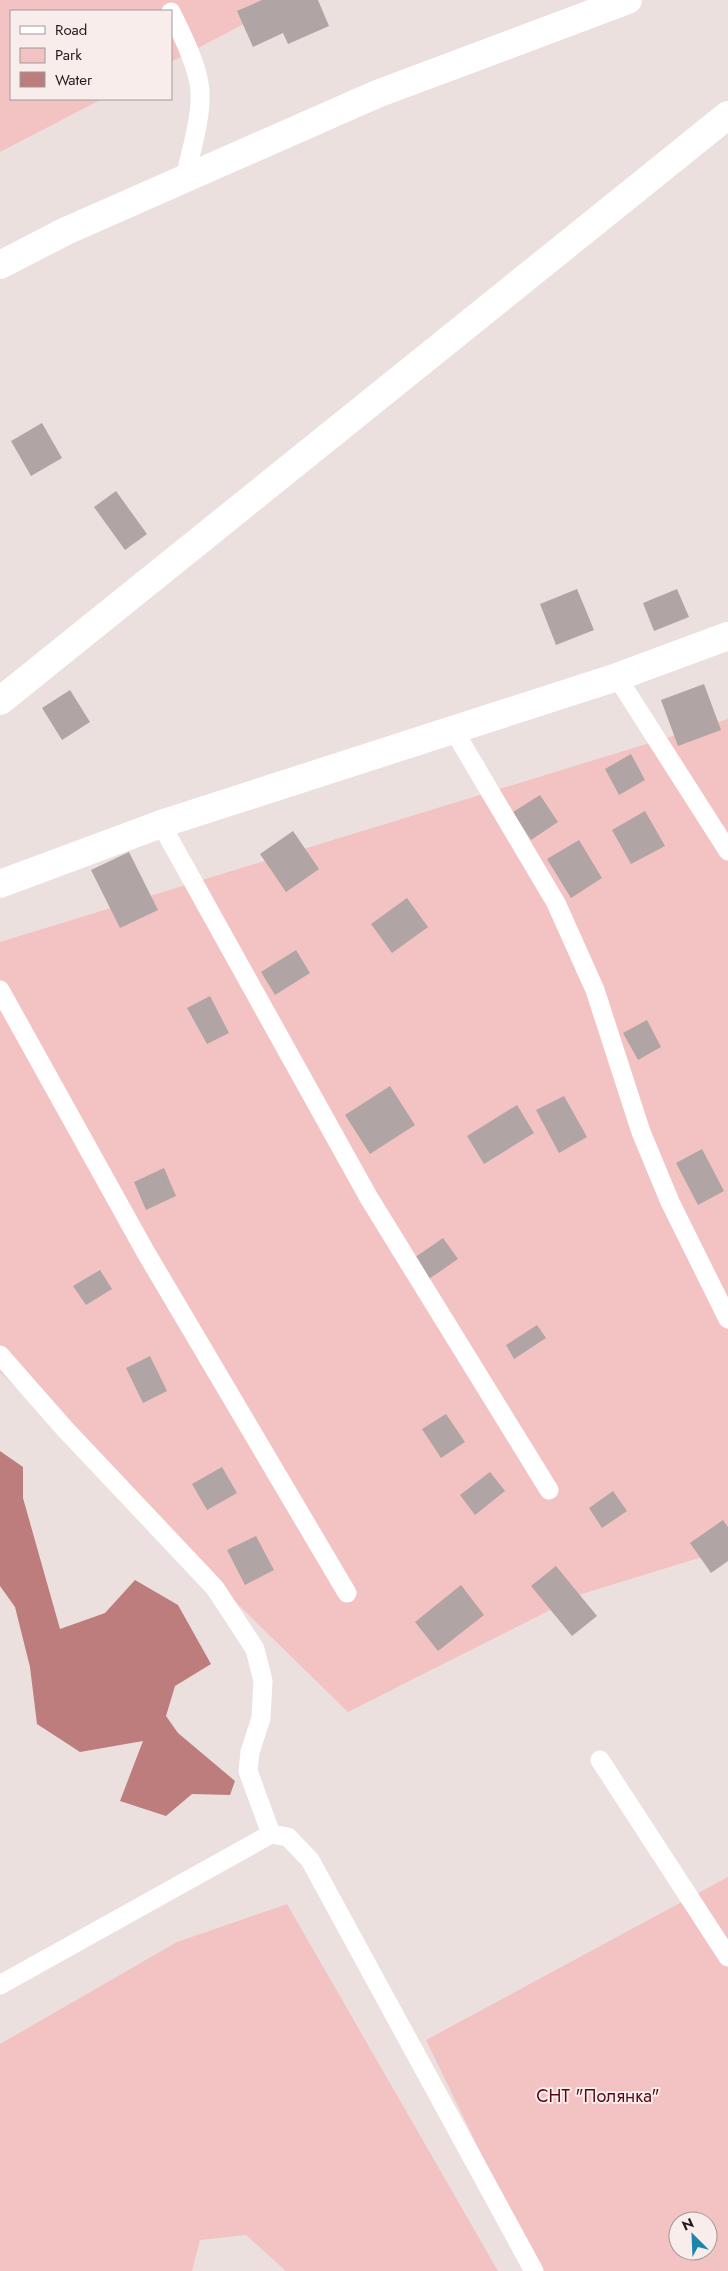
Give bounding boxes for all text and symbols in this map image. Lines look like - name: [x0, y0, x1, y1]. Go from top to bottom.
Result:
- legend: [10, 10, 172, 100]
- text: Road: [55, 19, 87, 41]
- text: Park: [55, 44, 82, 66]
- text: Water: [55, 69, 93, 91]
- park label: СНТ "Полянка": [536, 2083, 660, 2109]
- north arrow: [668, 2211, 718, 2261]
- text: N: [679, 2213, 697, 2236]

